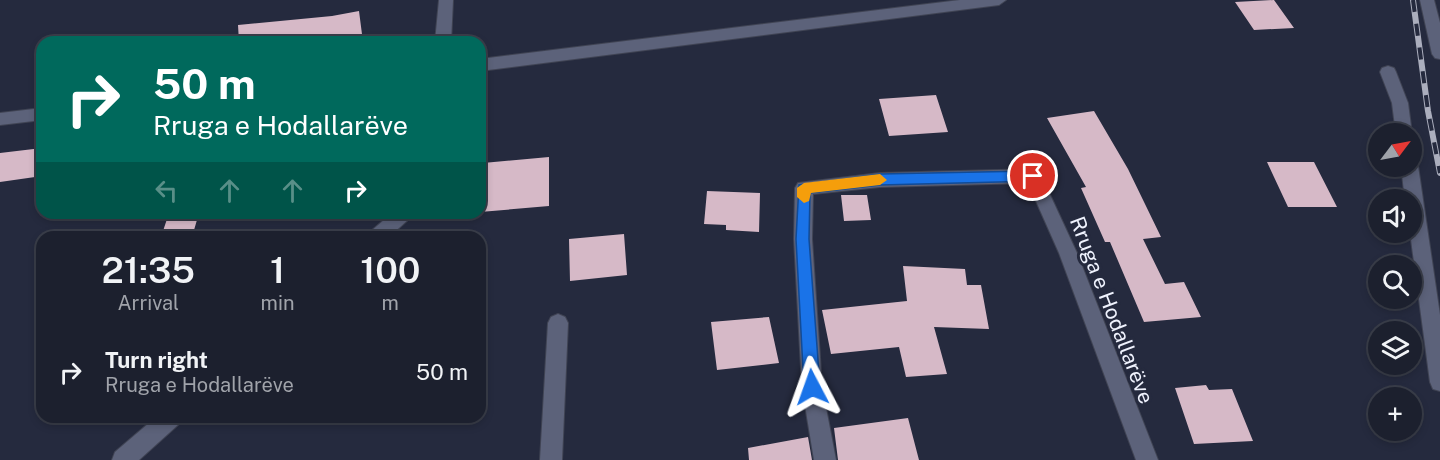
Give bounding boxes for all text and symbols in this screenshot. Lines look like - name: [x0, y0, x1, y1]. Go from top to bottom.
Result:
- text: 50 m: [153, 59, 256, 108]
- icon: right: [54, 60, 132, 138]
- text: Rruga e Hodallarëve: [153, 109, 408, 141]
- north arrow: [1368, 123, 1422, 177]
- map controls: [1368, 123, 1422, 441]
- pin: [1007, 150, 1058, 201]
- icon: arrive: [1016, 159, 1049, 192]
- icon: left: [150, 174, 183, 207]
- icon: ahead: [213, 174, 246, 207]
- icon: ahead: [276, 174, 309, 207]
- icon: right: [339, 174, 372, 207]
- button: sound: [1368, 189, 1422, 243]
- street label: Rruga e Hodallarëve: [1065, 213, 1159, 407]
- text: 21:35: [102, 249, 195, 291]
- text: 1: [270, 249, 285, 291]
- text: 100: [360, 249, 420, 291]
- button: search: [1368, 255, 1422, 309]
- text: Arrival: [117, 291, 179, 315]
- text: min: [261, 291, 295, 315]
- text: m: [382, 291, 399, 315]
- button: layers: [1368, 321, 1422, 375]
- text: Turn right: [105, 347, 208, 373]
- position arrow: [780, 355, 844, 419]
- icon: right: [54, 356, 87, 389]
- text: 50 m: [416, 359, 468, 385]
- text: Rruga e Hodallarëve: [105, 373, 294, 397]
- button: +: [1368, 387, 1422, 441]

